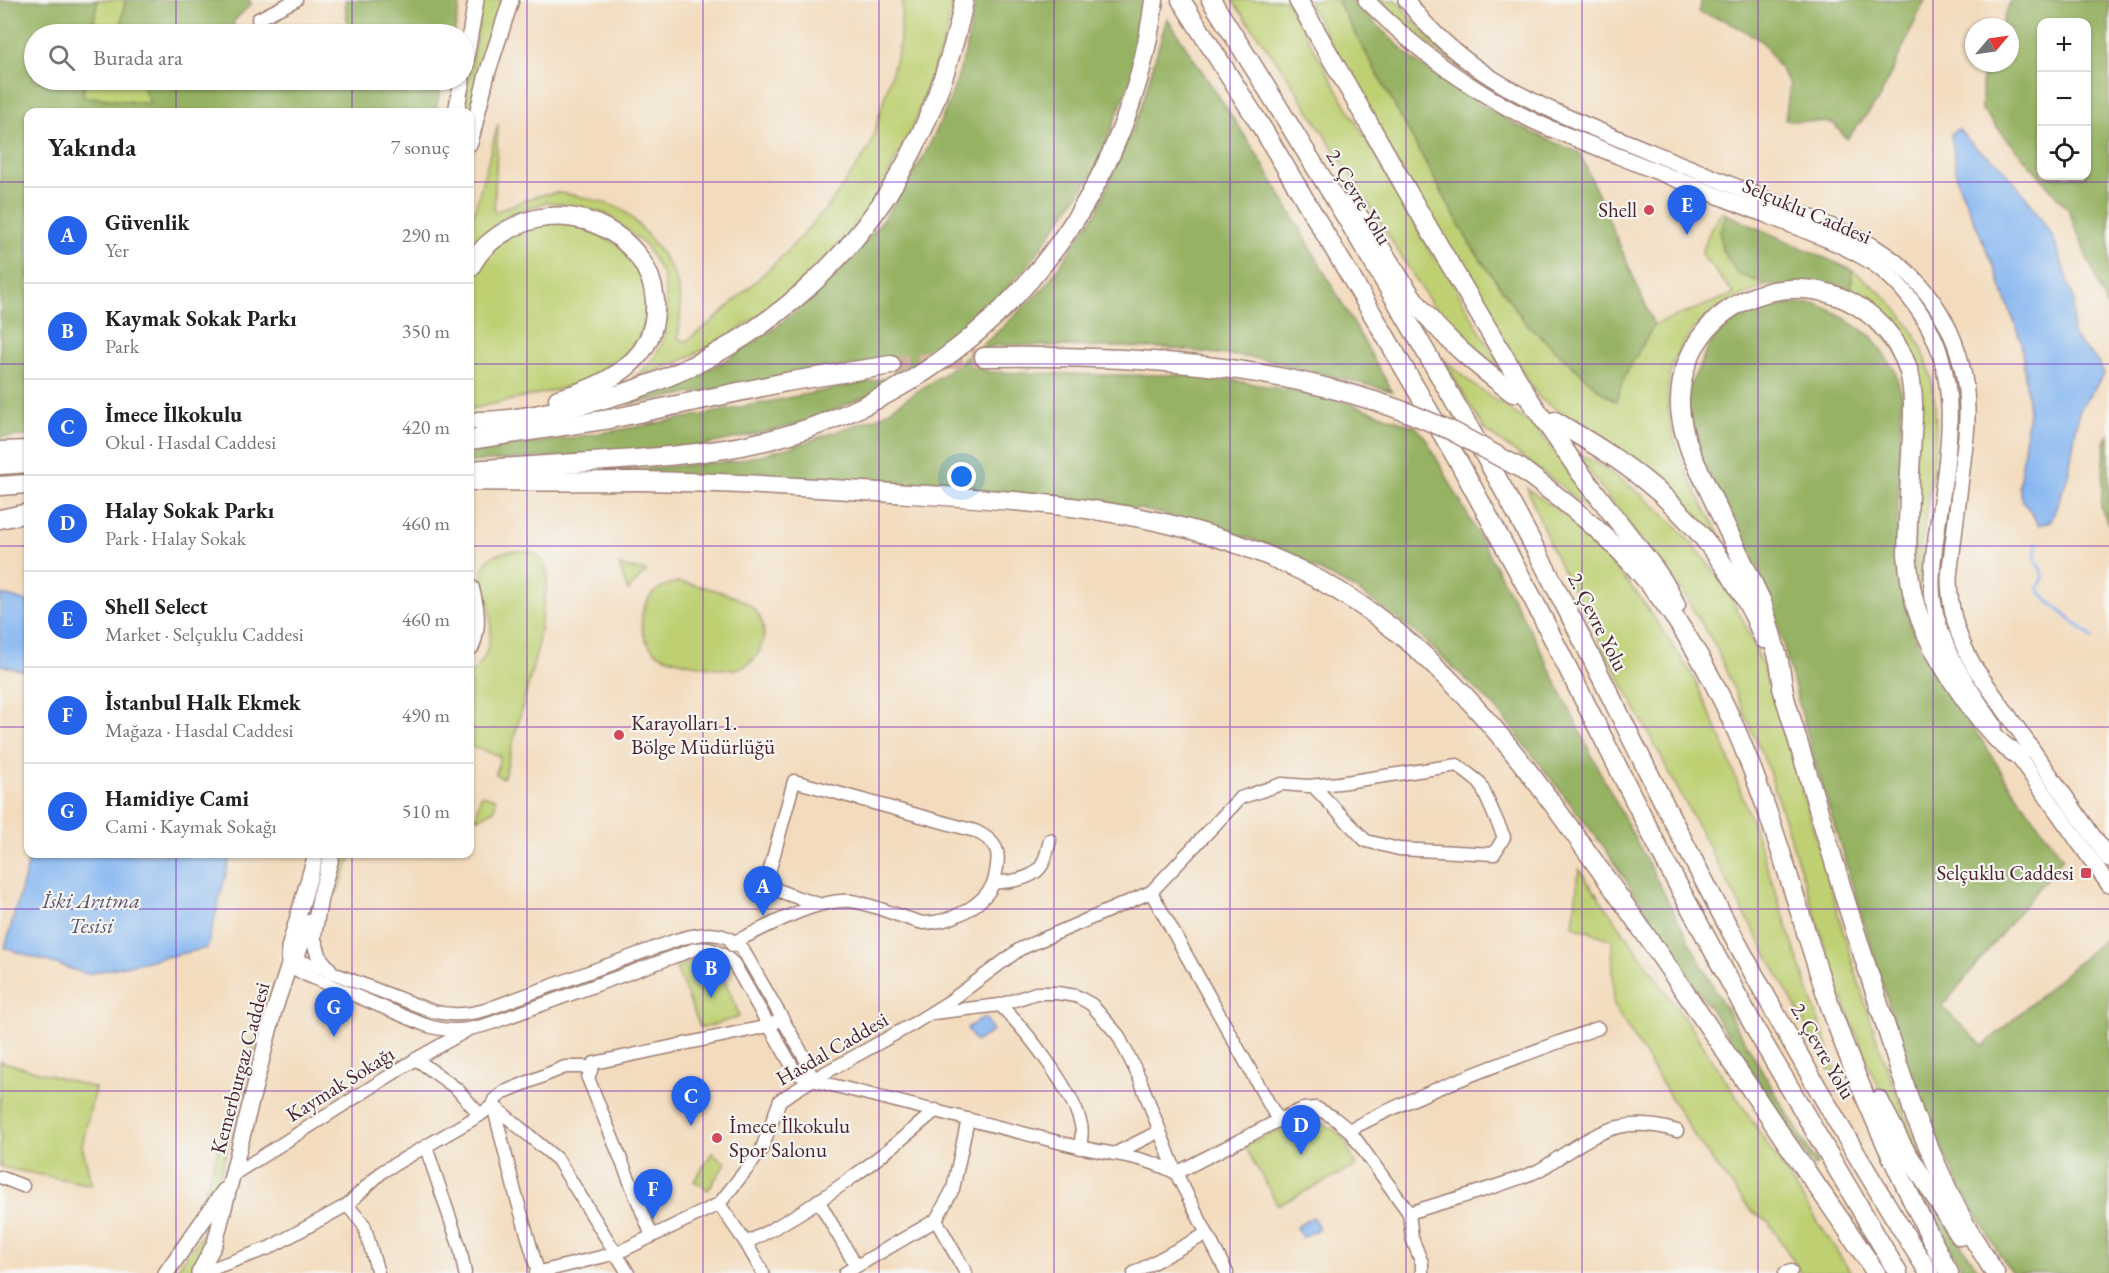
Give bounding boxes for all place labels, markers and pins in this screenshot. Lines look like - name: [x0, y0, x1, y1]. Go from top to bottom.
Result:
- pin: E: [1668, 186, 1706, 235]
- place label: Shell: [1598, 196, 1637, 223]
- marker: Shell: [1642, 203, 1656, 217]
- place label: Karayolları 1. Bölge Müdürlüğü: [631, 709, 775, 760]
- marker: Karayolları 1. Bölge Müdürlüğü: [612, 728, 626, 742]
- place label: Selçuklu Caddesi: [1937, 859, 2074, 886]
- pin: A: [744, 866, 783, 916]
- marker: Selçuklu Caddesi: [2079, 866, 2093, 880]
- pin: B: [692, 948, 730, 998]
- pin: G: [314, 988, 354, 1037]
- pin: C: [672, 1076, 710, 1126]
- pin: D: [1282, 1106, 1320, 1155]
- place label: İmece İlkokulu Spor Salonu: [729, 1112, 850, 1163]
- marker: İmece İlkokulu Spor Salonu: [710, 1131, 724, 1145]
- pin: F: [634, 1170, 672, 1219]

